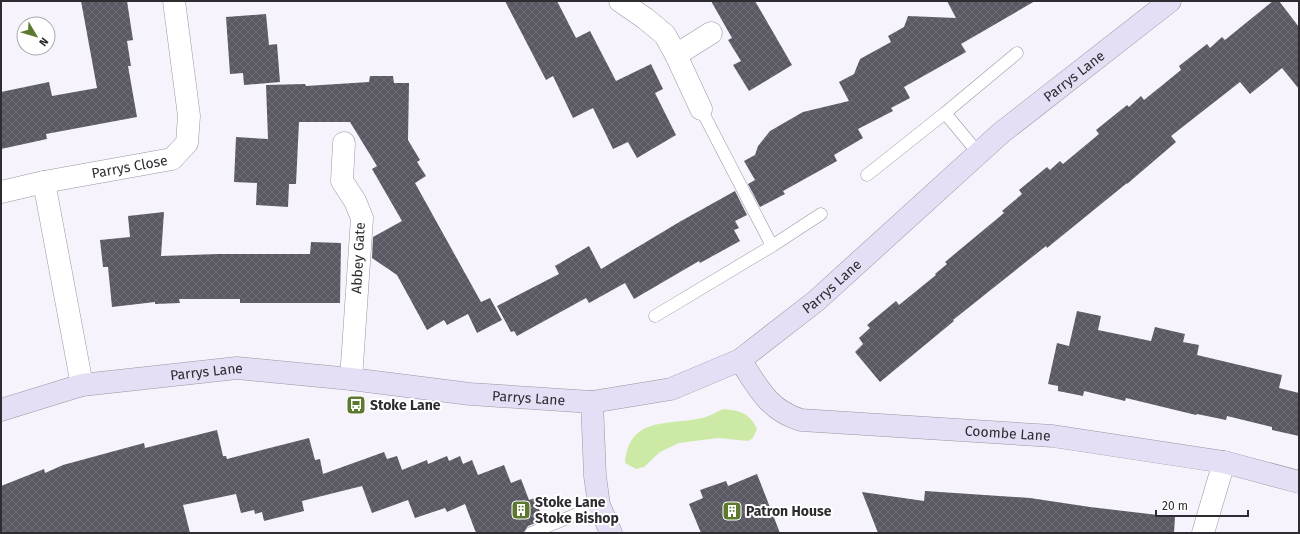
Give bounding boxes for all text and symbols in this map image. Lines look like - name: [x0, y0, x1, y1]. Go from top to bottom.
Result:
- north arrow: [16, 16, 56, 56]
- text: N: [36, 35, 51, 49]
- street label: Parrys Lane: [1040, 47, 1108, 106]
- street label: Parrys Close: [90, 152, 169, 182]
- street label: Abbey Gate: [348, 222, 369, 294]
- street label: Parrys Lane: [799, 256, 865, 317]
- street label: Parrys Lane: [169, 360, 244, 384]
- street label: Parrys Lane: [492, 387, 566, 409]
- bus stop icon: Stoke Lane: [345, 394, 367, 416]
- place label: Stoke Lane: [370, 397, 441, 414]
- street label: Coombe Lane: [964, 422, 1051, 445]
- scale bar: [1156, 492, 1248, 518]
- place label: Stoke Lane Stoke Bishop: [535, 494, 619, 527]
- building icon: Stoke Lane Stoke Bishop: [510, 499, 532, 521]
- text: 20 m: [1162, 499, 1188, 513]
- building icon: Patron House: [721, 500, 743, 522]
- place label: Patron House: [746, 503, 832, 520]

